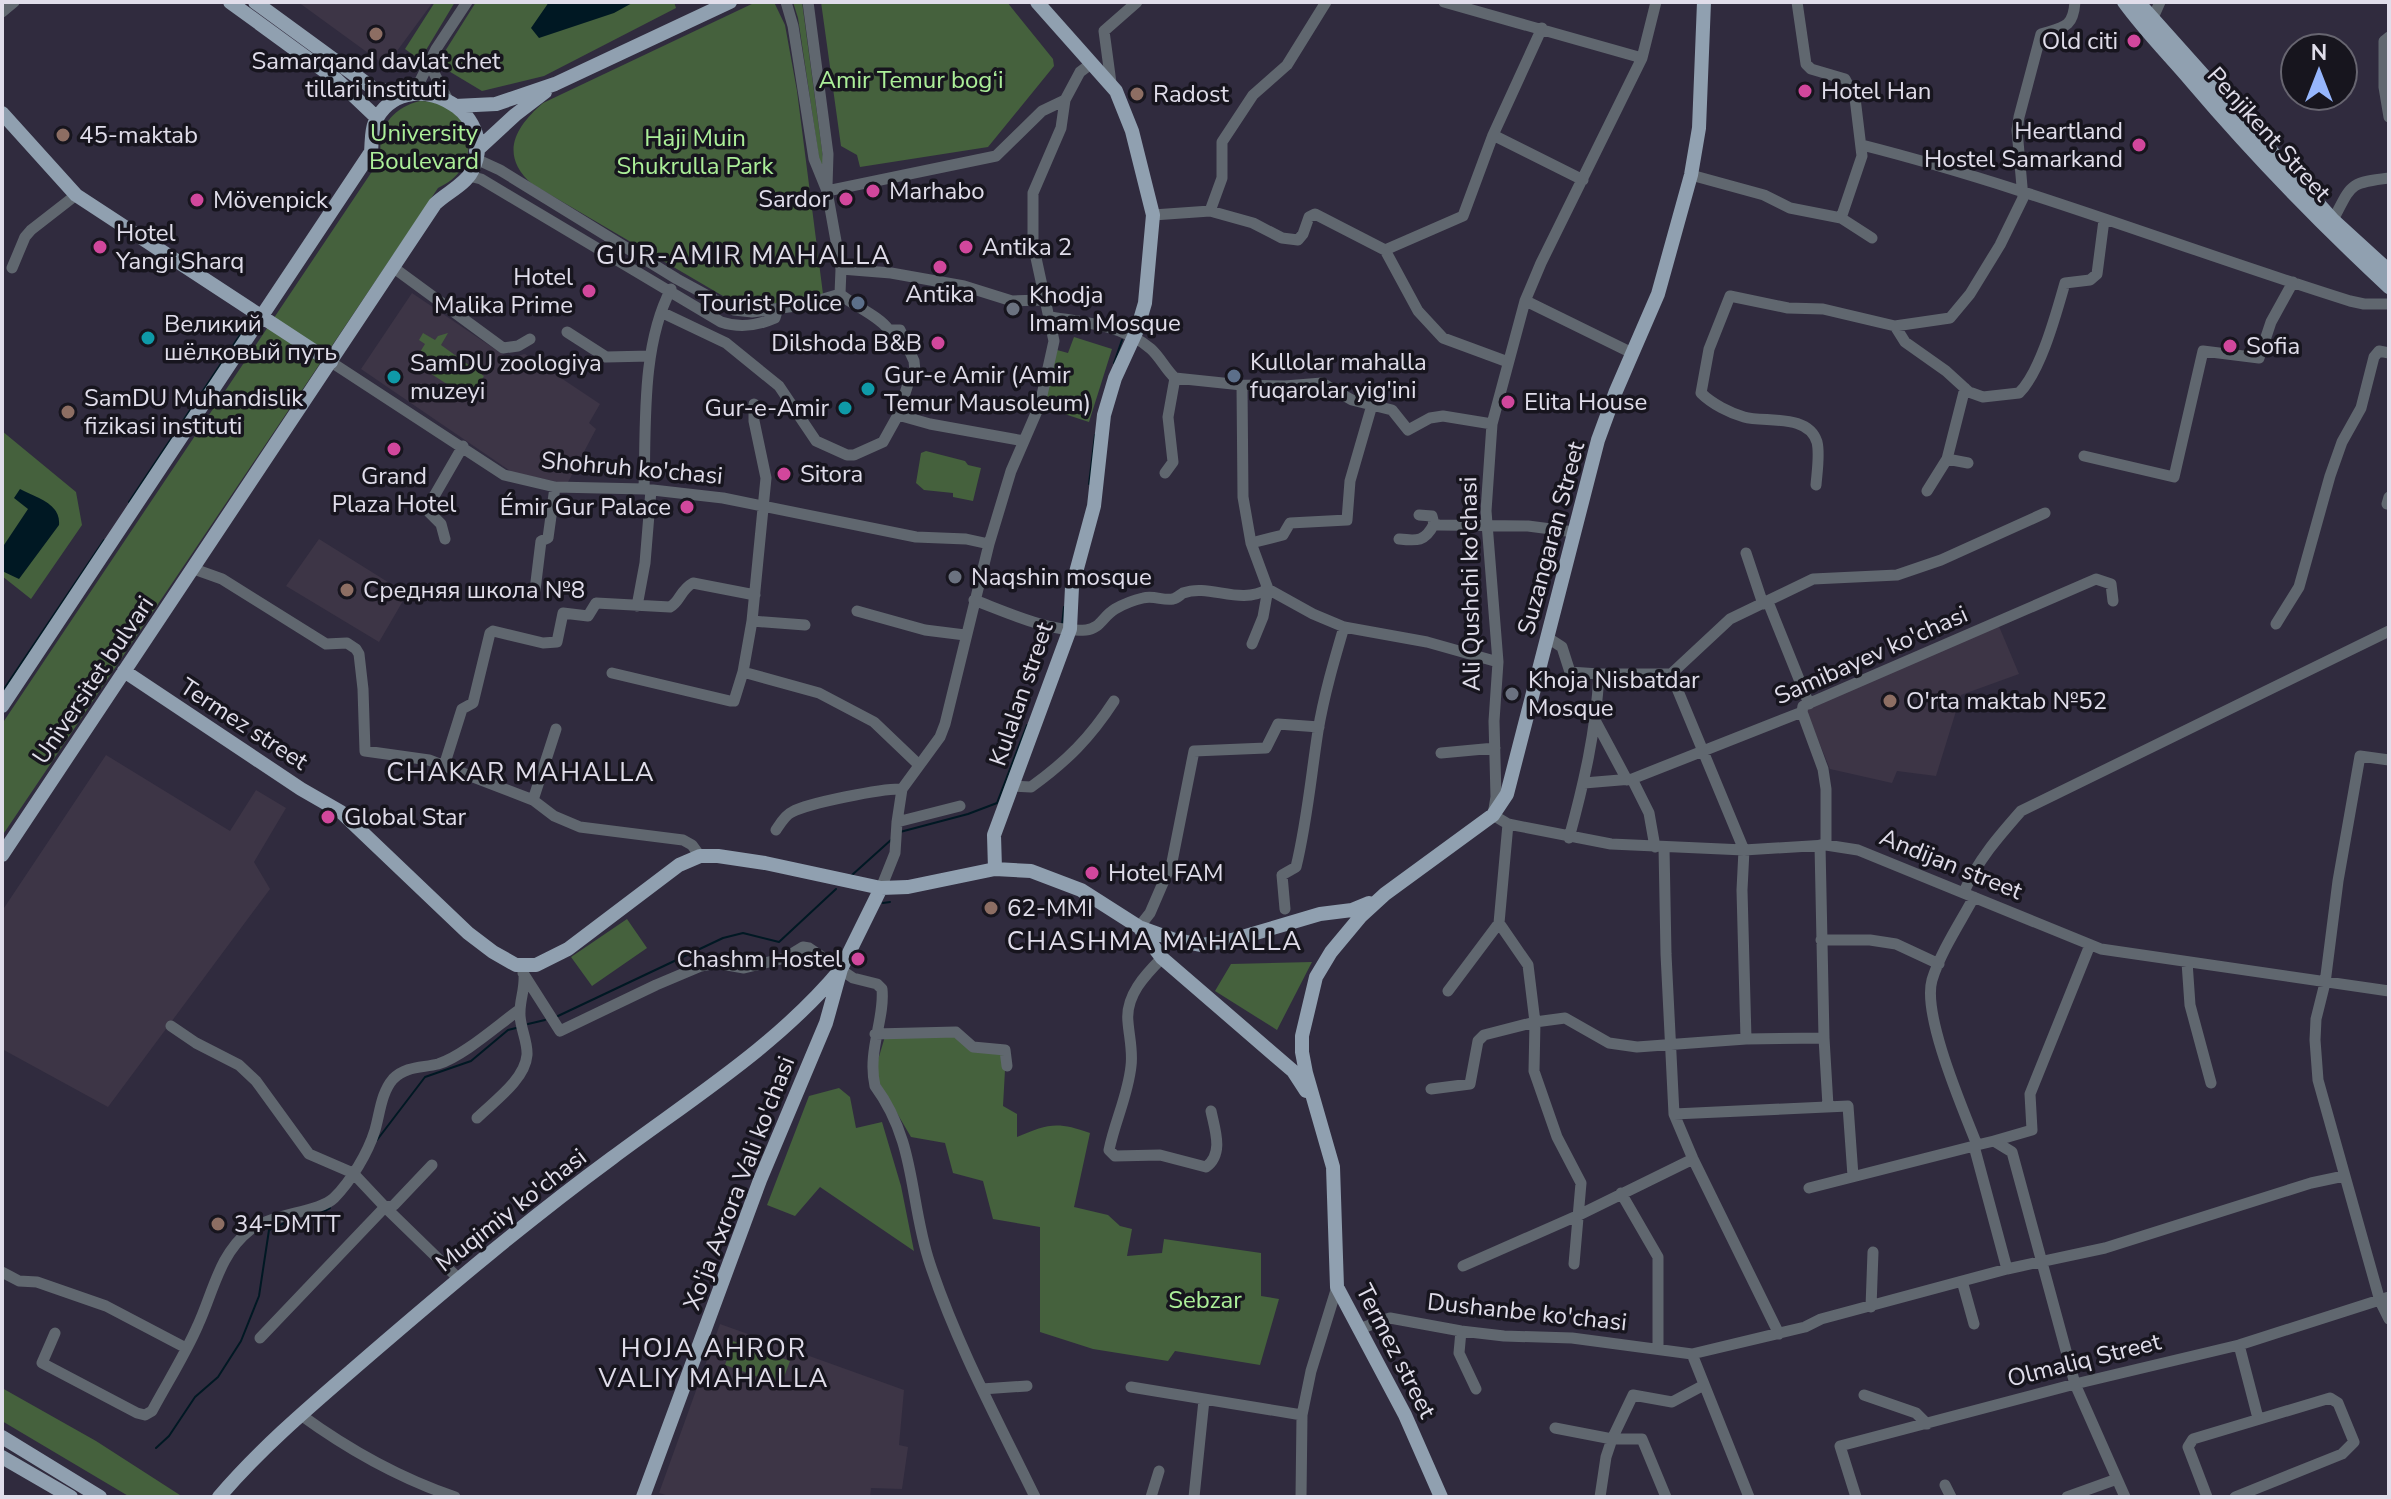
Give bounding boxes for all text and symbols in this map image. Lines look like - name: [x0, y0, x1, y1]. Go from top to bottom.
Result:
- marker: Samarqand davlat chet tillari instituti: [367, 25, 385, 43]
- place label: Old citi: [2042, 25, 2118, 57]
- marker: Old citi: [2125, 32, 2143, 50]
- north arrow: [2279, 32, 2359, 112]
- text: N: [2311, 38, 2327, 68]
- place label: Samarqand davlat chet tillari instituti: [252, 45, 501, 105]
- street label: Penjikent Street: [2200, 60, 2338, 208]
- park label: Amir Temur bog‘i: [819, 64, 1003, 96]
- place label: Hotel Han: [1821, 75, 1931, 107]
- place label: Radost: [1153, 78, 1229, 110]
- marker: Hotel Han: [1796, 82, 1814, 100]
- marker: Radost: [1128, 85, 1146, 103]
- place label: Heartland Hostel Samarkand: [1924, 115, 2123, 175]
- park label: University Boulevard: [369, 117, 479, 177]
- place label: 45-maktab: [79, 119, 198, 151]
- park label: Haji Muin Shukrulla Park: [617, 122, 774, 182]
- marker: 45-maktab: [54, 126, 72, 144]
- marker: Heartland Hostel Samarkand: [2130, 136, 2148, 154]
- place label: Marhabo: [889, 175, 985, 207]
- marker: Marhabo: [864, 182, 882, 200]
- place label: Sardor: [758, 183, 830, 215]
- place label: Mövenpick: [213, 184, 329, 216]
- marker: Sardor: [837, 190, 855, 208]
- marker: Mövenpick: [188, 191, 206, 209]
- place label: Hotel Yangi Sharq: [115, 217, 244, 277]
- place label: Antika 2: [982, 231, 1072, 263]
- marker: Hotel Yangi Sharq: [91, 238, 109, 256]
- district label: GUR-AMIR MAHALLA: [596, 238, 892, 273]
- marker: Antika 2: [957, 238, 975, 256]
- marker: Antika: [931, 258, 949, 276]
- place label: Hotel Malika Prime: [434, 261, 573, 321]
- place label: Antika: [905, 278, 975, 310]
- place label: Khodja Imam Mosque: [1029, 279, 1181, 339]
- marker: Hotel Malika Prime: [580, 282, 598, 300]
- place label: Tourist Police: [698, 287, 842, 319]
- marker: Tourist Police: [849, 294, 867, 312]
- marker: Khodja Imam Mosque: [1004, 300, 1022, 318]
- place label: Великий шёлковый путь: [164, 308, 337, 368]
- place label: Dilshoda B&B: [771, 327, 922, 359]
- marker: Великий шёлковый путь: [139, 329, 157, 347]
- place label: Sofia: [2246, 330, 2300, 362]
- marker: Dilshoda B&B: [929, 334, 947, 352]
- marker: Sofia: [2221, 337, 2239, 355]
- place label: Kullolar mahalla fuqarolar yig'ini: [1250, 346, 1427, 406]
- place label: SamDU zoologiya muzeyi: [410, 347, 602, 407]
- place label: Gur-e Amir (Amir Temur Mausoleum): [884, 359, 1091, 419]
- marker: Kullolar mahalla fuqarolar yig'ini: [1225, 367, 1243, 385]
- marker: SamDU zoologiya muzeyi: [385, 368, 403, 386]
- marker: Gur-e Amir (Amir Temur Mausoleum): [859, 380, 877, 398]
- place label: SamDU Muhandislik fizikasi instituti: [84, 382, 304, 442]
- place label: Elita House: [1524, 386, 1647, 418]
- place label: Gur-e-Amir: [705, 392, 829, 424]
- marker: Elita House: [1499, 393, 1517, 411]
- marker: Gur-e-Amir: [836, 399, 854, 417]
- marker: SamDU Muhandislik fizikasi instituti: [59, 403, 77, 421]
- street label: Suzangaran Street: [1510, 437, 1592, 638]
- marker: Grand Plaza Hotel: [385, 440, 403, 458]
- street label: Shohruh ko'chasi: [540, 444, 724, 492]
- place label: Sitora: [800, 458, 863, 490]
- place label: Grand Plaza Hotel: [332, 460, 456, 520]
- marker: Sitora: [775, 465, 793, 483]
- street label: Ali Qushchi ko'chasi: [1452, 476, 1488, 692]
- place label: Émir Gur Palace: [500, 491, 671, 523]
- marker: Émir Gur Palace: [678, 498, 696, 516]
- place label: Naqshin mosque: [971, 561, 1152, 593]
- marker: Naqshin mosque: [946, 568, 964, 586]
- place label: Средняя школа №8: [363, 574, 585, 606]
- marker: Средняя школа №8: [338, 581, 356, 599]
- street label: Universitet bulvari: [25, 590, 161, 770]
- street label: Samibayev ko'chasi: [1769, 598, 1973, 712]
- street label: Kulalan street: [981, 617, 1061, 770]
- place label: Khoja Nisbatdar Mosque: [1528, 664, 1700, 724]
- street label: Termez street: [174, 671, 315, 778]
- marker: Khoja Nisbatdar Mosque: [1503, 685, 1521, 703]
- place label: O'rta maktab №52: [1906, 685, 2107, 717]
- marker: O'rta maktab №52: [1881, 692, 1899, 710]
- district label: CHAKAR MAHALLA: [386, 755, 656, 790]
- place label: Global Star: [344, 801, 467, 833]
- marker: Global Star: [319, 808, 337, 826]
- street label: Andijan street: [1875, 821, 2028, 907]
- place label: Hotel FAM: [1108, 857, 1224, 889]
- marker: Hotel FAM: [1083, 864, 1101, 882]
- place label: 62-MMI: [1007, 892, 1093, 924]
- marker: 62-MMI: [982, 899, 1000, 917]
- district label: CHASHMA MAHALLA: [1007, 924, 1303, 959]
- place label: Chashm Hostel: [676, 943, 842, 975]
- marker: Chashm Hostel: [849, 950, 867, 968]
- street label: Xo'ja Axrora Vali ko'chasi: [676, 1052, 802, 1314]
- street label: Muqimiy ko'chasi: [429, 1141, 593, 1279]
- place label: 34-DMTT: [234, 1208, 341, 1240]
- marker: 34-DMTT: [209, 1215, 227, 1233]
- street label: Termez street: [1348, 1278, 1444, 1424]
- park label: Sebzar: [1168, 1284, 1242, 1316]
- street label: Dushanbe ko'chasi: [1426, 1286, 1628, 1338]
- street label: Olmaliq Street: [2004, 1325, 2165, 1395]
- district label: HOJA AHROR VALIY MAHALLA: [598, 1331, 829, 1396]

